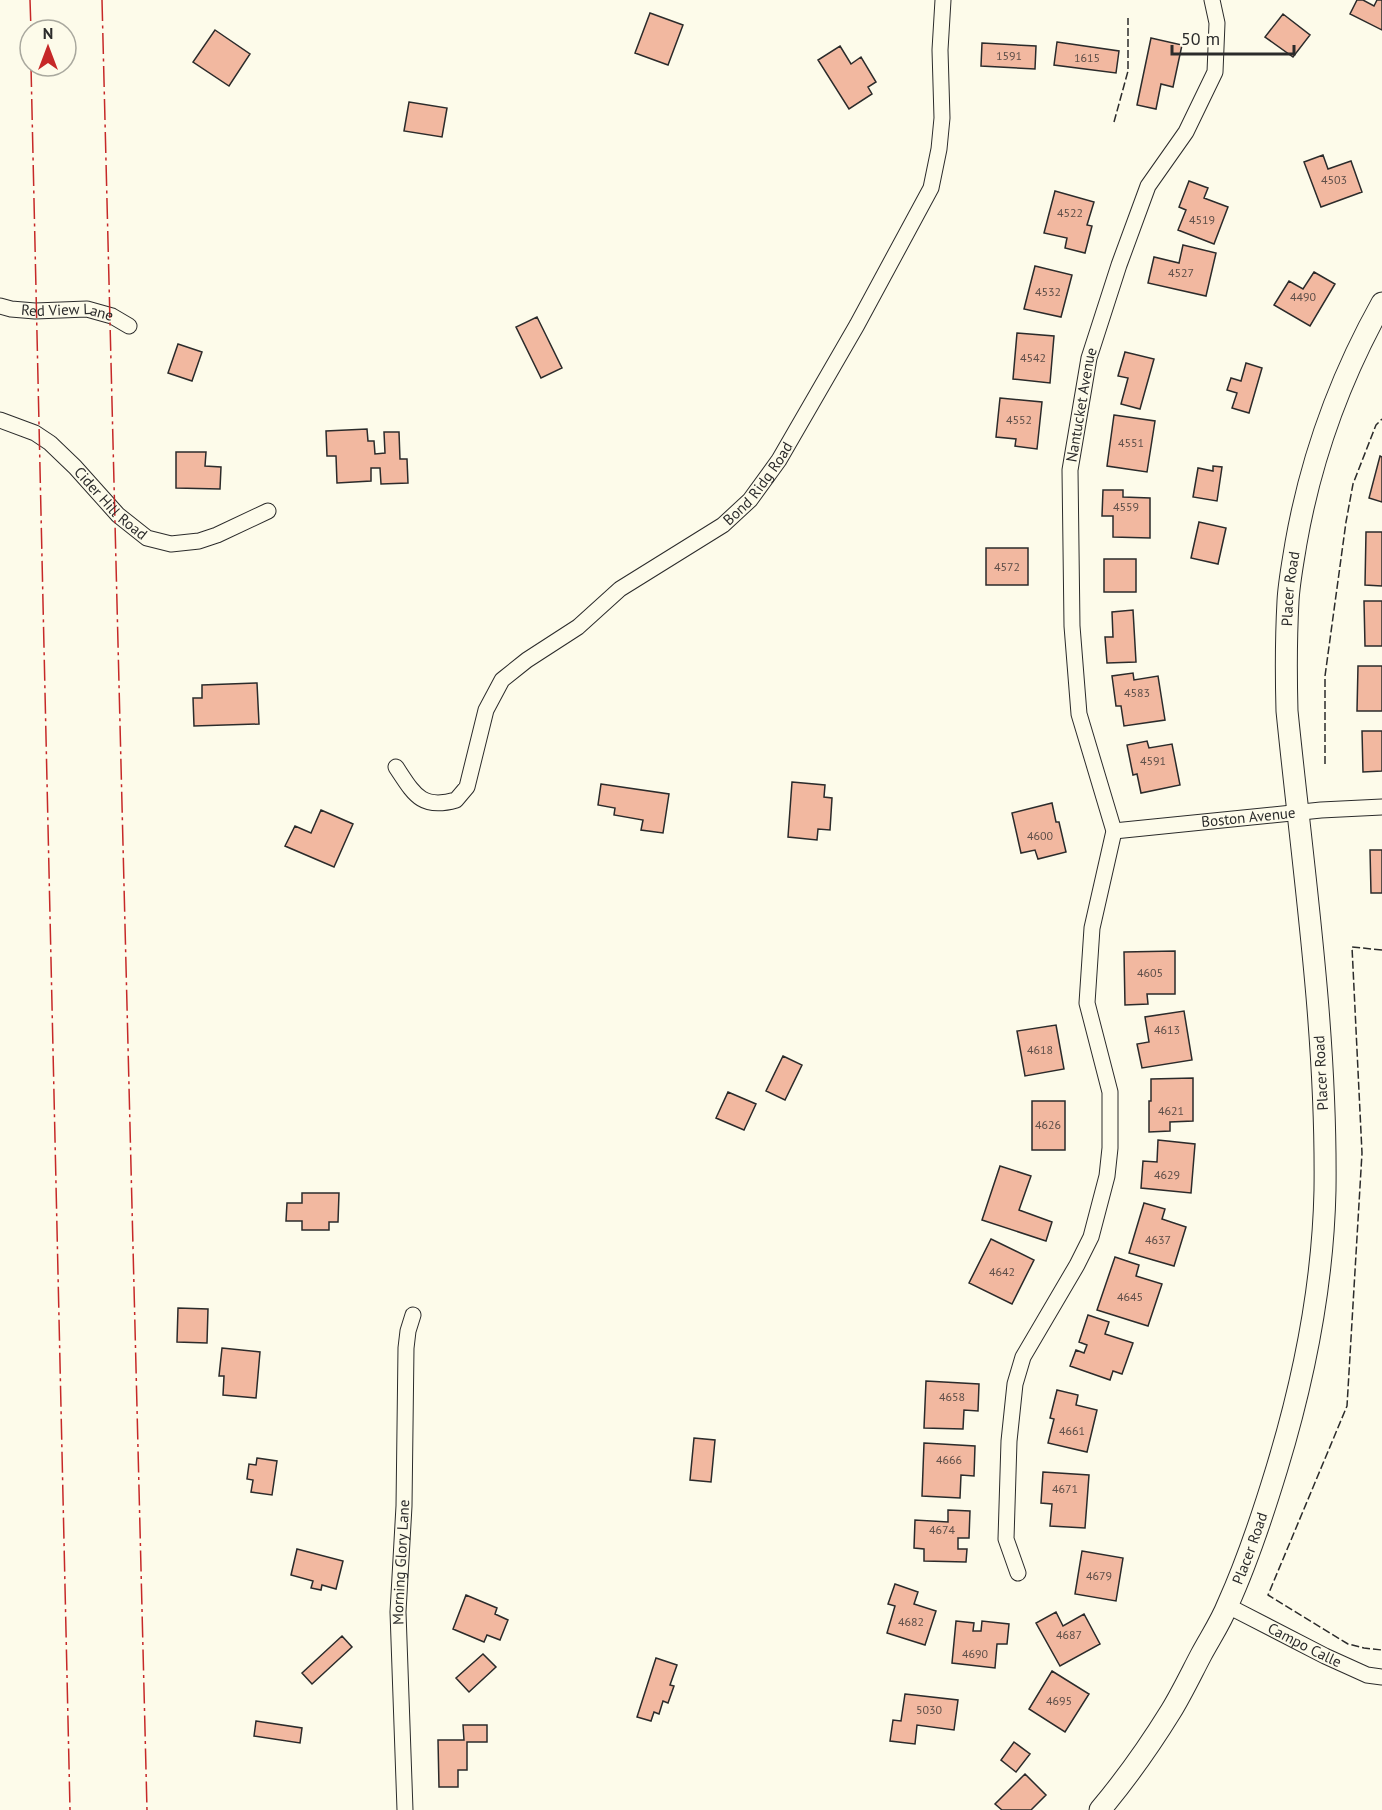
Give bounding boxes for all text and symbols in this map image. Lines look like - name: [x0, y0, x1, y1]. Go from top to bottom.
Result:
- north arrow: [18, 18, 78, 78]
- scale bar: [1172, 18, 1294, 56]
- text: N: [43, 23, 53, 43]
- text: 50 m: [1181, 27, 1220, 50]
- house number: 1591: [996, 48, 1022, 63]
- house number: 1615: [1074, 50, 1100, 65]
- house number: 4503: [1321, 172, 1347, 187]
- house number: 4522: [1057, 205, 1083, 220]
- house number: 4519: [1189, 212, 1215, 227]
- house number: 4527: [1168, 265, 1194, 280]
- house number: 4532: [1035, 284, 1061, 299]
- house number: 4490: [1290, 289, 1317, 304]
- street label: Red View Lane: [20, 299, 116, 325]
- street label: Nantucket Avenue: [1062, 345, 1101, 463]
- house number: 4542: [1020, 350, 1046, 365]
- house number: 4552: [1006, 412, 1032, 427]
- house number: 4551: [1118, 435, 1144, 450]
- street label: Bond Ridg Road: [719, 438, 796, 529]
- street label: Cider Hill Road: [70, 462, 151, 544]
- house number: 4559: [1113, 499, 1139, 514]
- street label: Placer Road: [1277, 550, 1303, 627]
- house number: 4572: [994, 559, 1020, 574]
- house number: 4583: [1124, 685, 1150, 700]
- house number: 4591: [1140, 753, 1166, 768]
- street label: Boston Avenue: [1200, 803, 1296, 831]
- house number: 4600: [1027, 828, 1054, 843]
- house number: 4605: [1137, 965, 1163, 980]
- house number: 4613: [1154, 1022, 1180, 1037]
- street label: Placer Road: [1309, 1035, 1332, 1111]
- house number: 4618: [1027, 1042, 1053, 1057]
- house number: 4621: [1158, 1103, 1184, 1118]
- house number: 4626: [1035, 1117, 1061, 1132]
- house number: 4629: [1154, 1167, 1180, 1182]
- house number: 4637: [1145, 1232, 1171, 1247]
- house number: 4642: [989, 1264, 1015, 1279]
- house number: 4645: [1117, 1289, 1143, 1304]
- house number: 4658: [939, 1389, 965, 1404]
- house number: 4661: [1059, 1423, 1085, 1438]
- house number: 4666: [936, 1452, 962, 1467]
- house number: 4671: [1052, 1481, 1078, 1496]
- street label: Morning Glory Lane: [388, 1499, 413, 1625]
- street label: Placer Road: [1228, 1510, 1271, 1587]
- house number: 4674: [929, 1522, 956, 1537]
- house number: 4679: [1086, 1568, 1112, 1583]
- house number: 4682: [898, 1614, 924, 1629]
- street label: Campo Calle: [1265, 1618, 1345, 1671]
- house number: 4687: [1056, 1627, 1082, 1642]
- house number: 4690: [962, 1646, 989, 1661]
- house number: 4695: [1046, 1693, 1072, 1708]
- house number: 5030: [916, 1702, 943, 1717]

